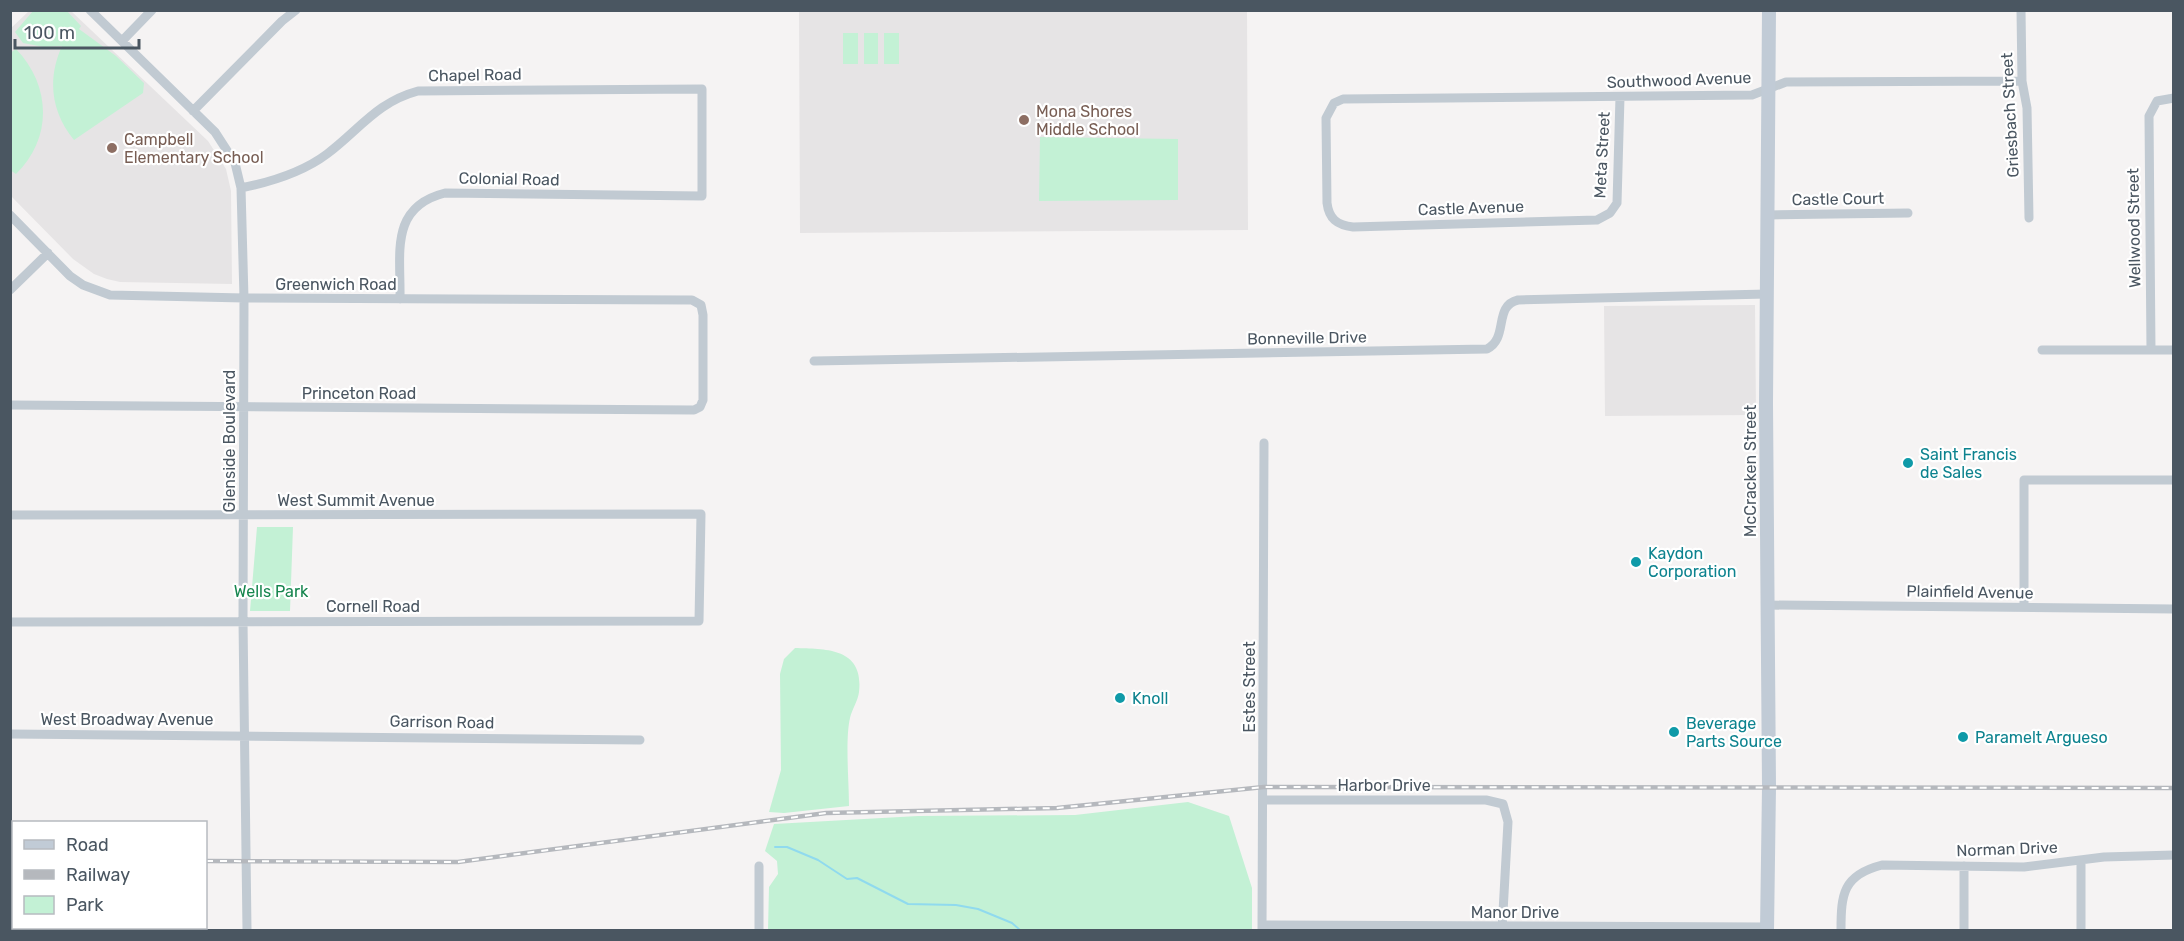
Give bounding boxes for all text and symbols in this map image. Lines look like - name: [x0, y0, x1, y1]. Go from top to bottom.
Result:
- scale bar: [15, 12, 140, 50]
- text: 100 m: [24, 22, 75, 44]
- street label: Griesbach Street: [1997, 52, 2023, 178]
- street label: Chapel Road: [428, 65, 522, 85]
- street label: Southwood Avenue: [1606, 68, 1752, 92]
- place label: Mona Shores Middle School: [1036, 102, 1139, 139]
- street label: Meta Street: [1590, 111, 1614, 199]
- marker: Mona Shores Middle School: [1017, 113, 1031, 127]
- place label: Campbell Elementary School: [124, 130, 264, 167]
- marker: Campbell Elementary School: [105, 141, 119, 155]
- street label: Wellwood Street: [2123, 168, 2145, 288]
- street label: Colonial Road: [458, 169, 560, 189]
- street label: Castle Court: [1792, 189, 1884, 209]
- street label: Castle Avenue: [1418, 197, 1524, 219]
- street label: Greenwich Road: [275, 275, 397, 294]
- street label: Bonneville Drive: [1247, 327, 1367, 349]
- street label: Glenside Boulevard: [220, 370, 239, 512]
- street label: Princeton Road: [302, 384, 416, 403]
- street label: McCracken Street: [1741, 405, 1760, 537]
- place label: Saint Francis de Sales: [1920, 445, 2017, 482]
- marker: Saint Francis de Sales: [1901, 456, 1915, 470]
- street label: West Summit Avenue: [277, 491, 435, 510]
- place label: Kaydon Corporation: [1648, 544, 1736, 581]
- marker: Kaydon Corporation: [1629, 555, 1643, 569]
- street label: Plainfield Avenue: [1906, 581, 2034, 603]
- park label: Wells Park: [234, 582, 309, 601]
- street label: Cornell Road: [326, 597, 420, 616]
- street label: Estes Street: [1240, 641, 1259, 733]
- place label: Knoll: [1132, 689, 1168, 708]
- marker: Knoll: [1113, 691, 1127, 705]
- street label: West Broadway Avenue: [40, 710, 214, 729]
- street label: Garrison Road: [390, 712, 494, 732]
- place label: Beverage Parts Source: [1686, 714, 1782, 751]
- marker: Beverage Parts Source: [1667, 725, 1681, 739]
- place label: Paramelt Argueso: [1975, 728, 2108, 747]
- marker: Paramelt Argueso: [1956, 730, 1970, 744]
- street label: Harbor Drive: [1337, 776, 1431, 795]
- legend: [12, 821, 207, 929]
- text: Road: [66, 834, 109, 856]
- street label: Norman Drive: [1956, 838, 2058, 860]
- text: Railway: [66, 864, 130, 886]
- text: Park: [66, 894, 104, 916]
- street label: Manor Drive: [1471, 903, 1559, 922]

